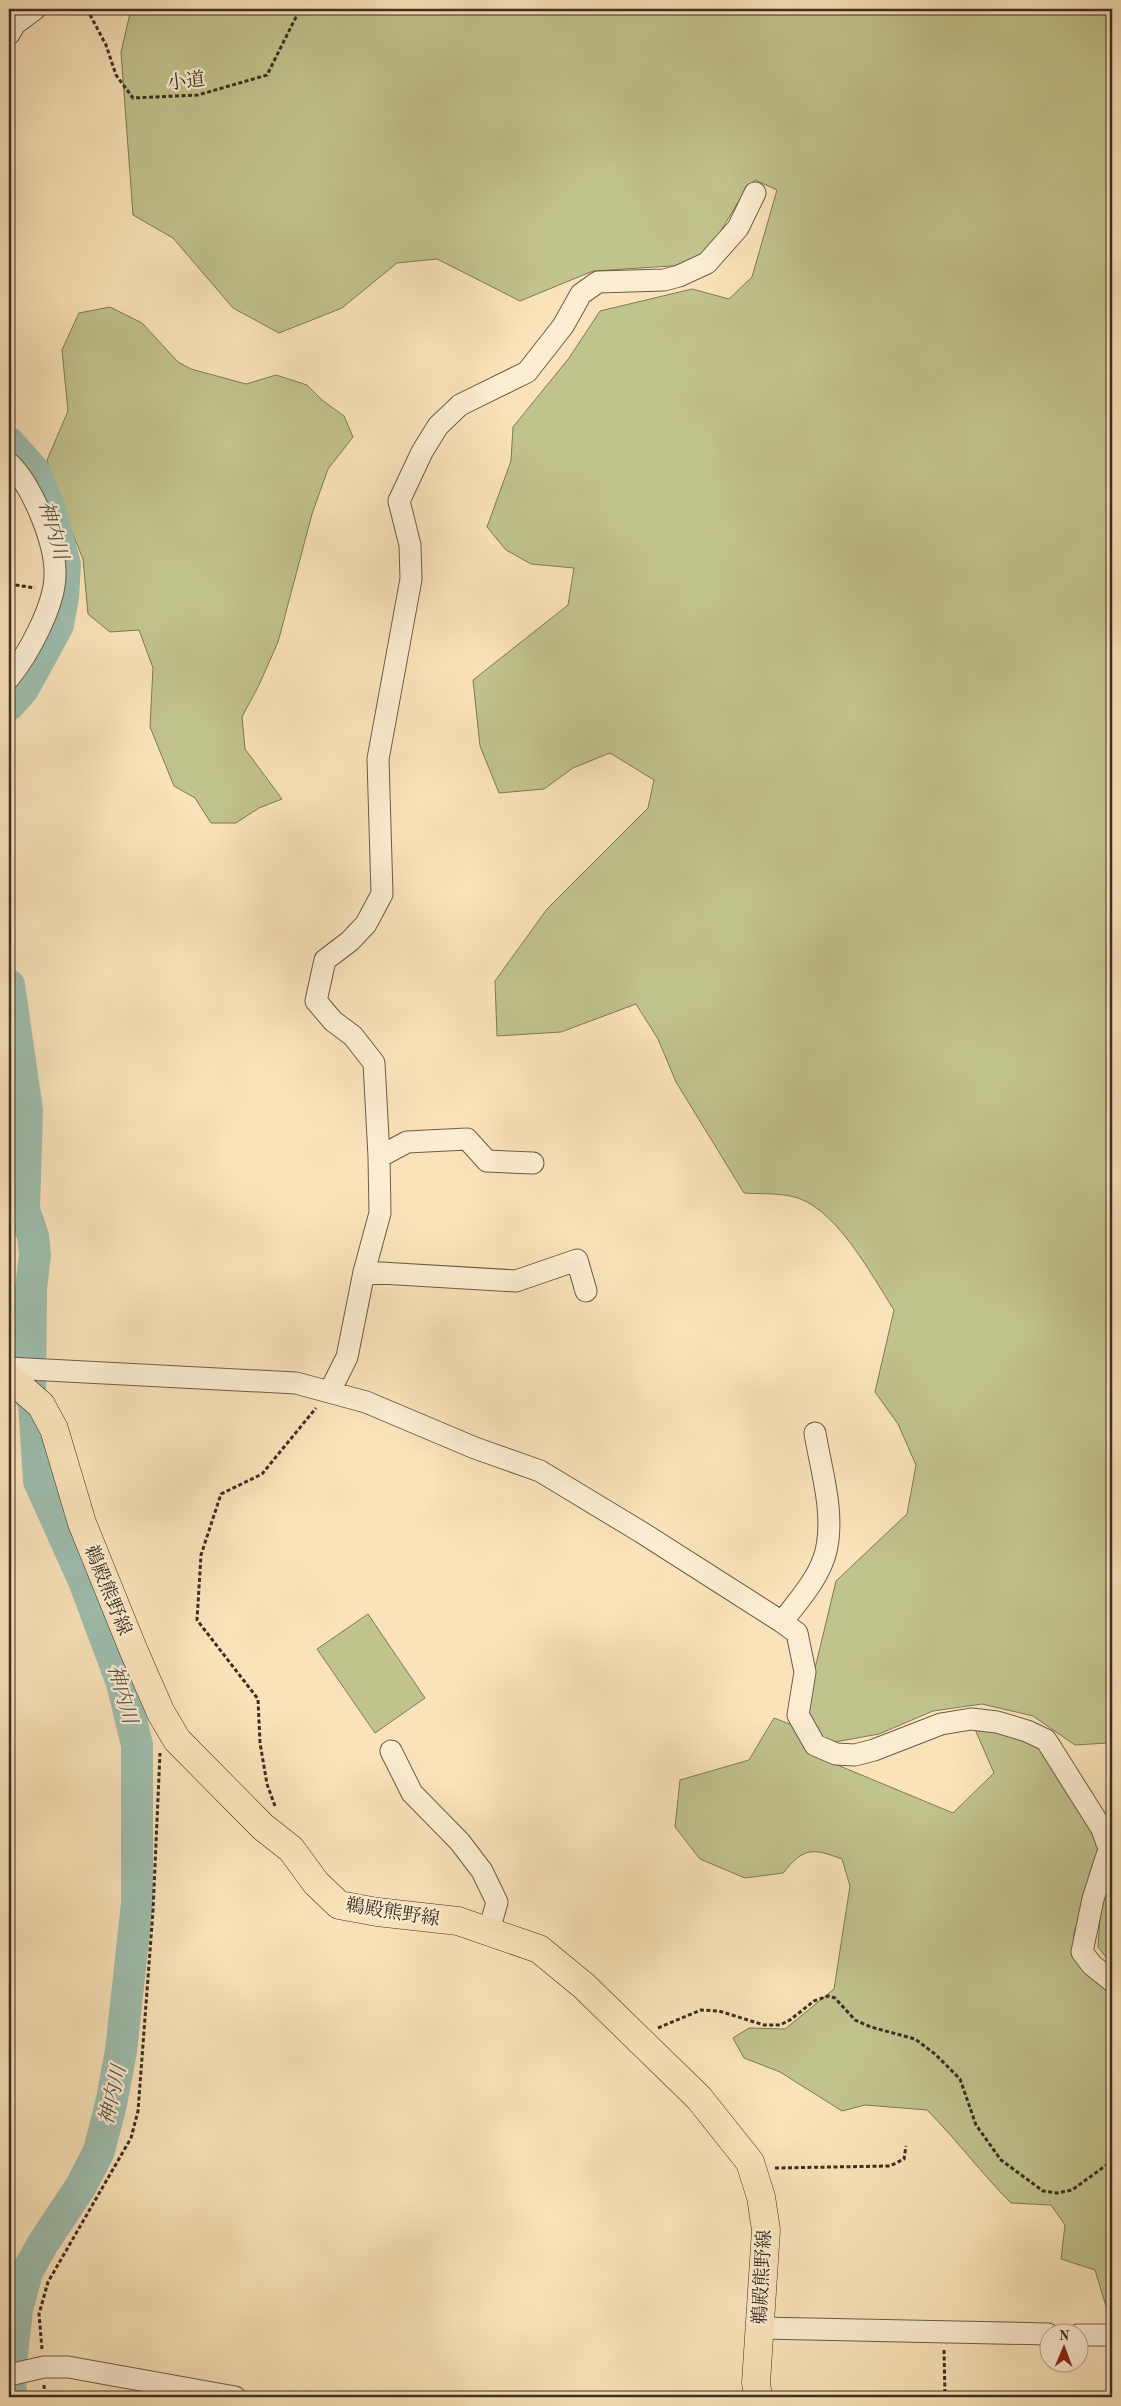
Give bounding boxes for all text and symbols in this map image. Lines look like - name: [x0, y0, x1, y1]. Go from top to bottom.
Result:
- street label: 小道: [166, 69, 206, 94]
- water label: 神内川: [34, 498, 72, 564]
- street label: 鵜殿熊野線: [80, 1543, 135, 1639]
- water label: 神内川: [103, 1662, 141, 1728]
- street label: 鵜殿熊野線: [344, 1895, 441, 1930]
- water label: 神内川: [96, 2062, 131, 2127]
- street label: 鵜殿熊野線: [750, 2229, 775, 2325]
- north arrow: [1038, 2324, 1088, 2374]
- text: N: [1059, 2329, 1070, 2343]

